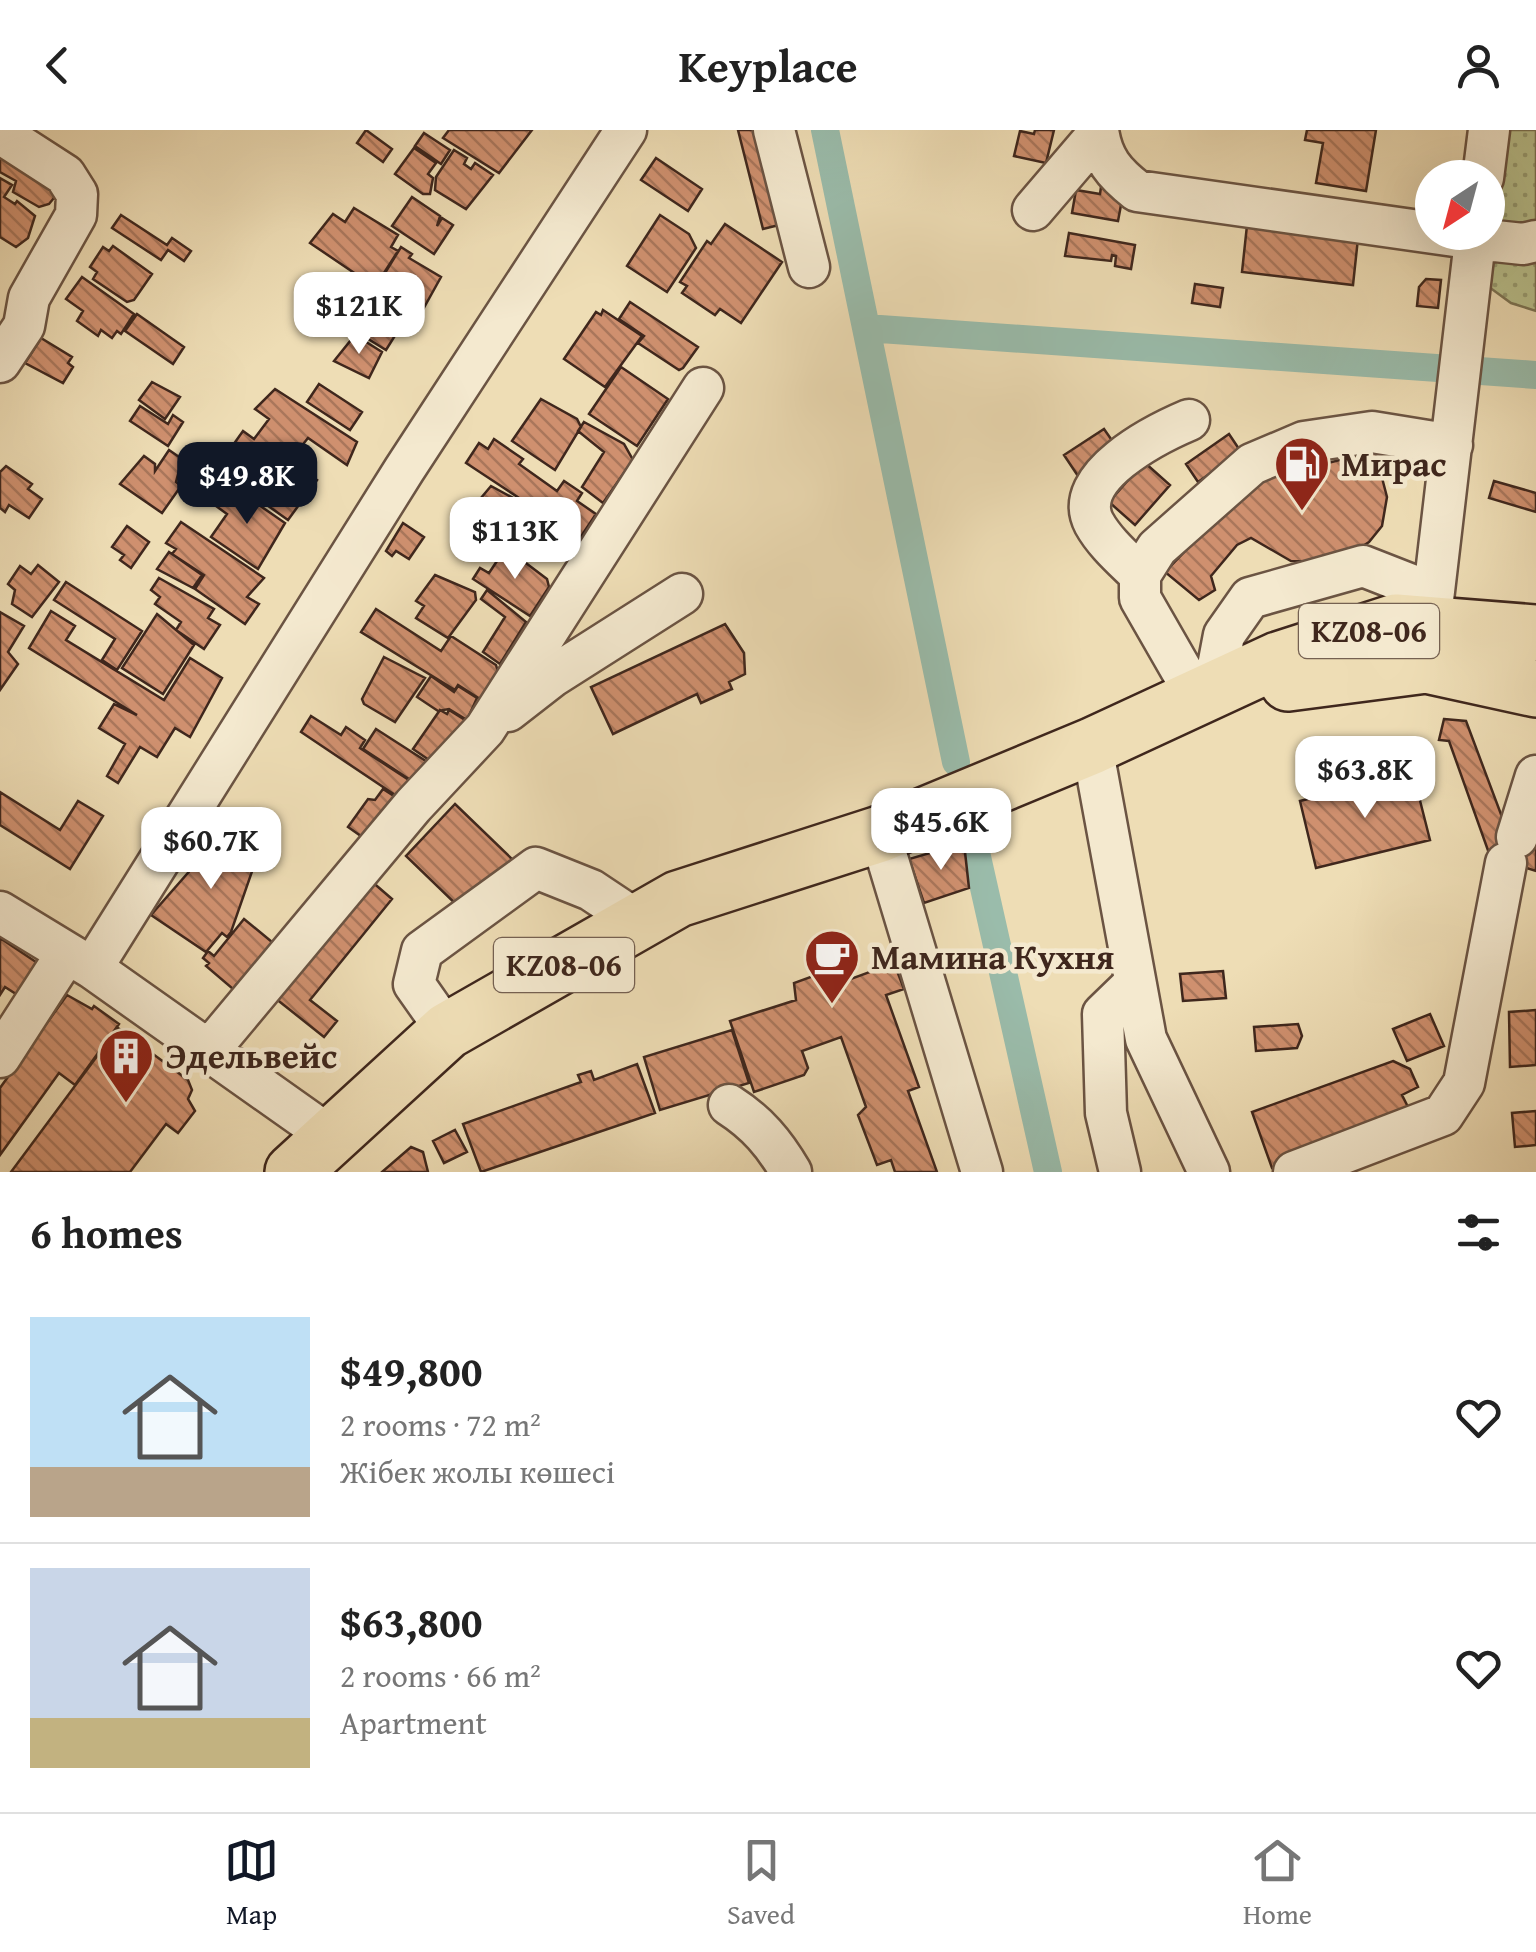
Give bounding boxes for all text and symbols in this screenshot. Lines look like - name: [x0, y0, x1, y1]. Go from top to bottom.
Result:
- text: Keyplace: [678, 33, 858, 98]
- icon: back: [30, 38, 85, 93]
- icon: person: [1451, 38, 1506, 93]
- north arrow: [1415, 160, 1505, 250]
- map controls: [1415, 160, 1505, 250]
- pin: $121K: [289, 272, 429, 357]
- text: $121K: [316, 281, 402, 328]
- fuel station icon: Мирас: [1272, 434, 1332, 513]
- place label: Мирас: [1341, 438, 1446, 489]
- pin: $49.8K: [166, 442, 328, 527]
- text: $49.8K: [199, 451, 295, 498]
- pin: $113K: [445, 497, 585, 582]
- text: $113K: [472, 506, 558, 553]
- road number: KZ08-06: [1299, 604, 1439, 658]
- pin: $63.8K: [1284, 736, 1446, 821]
- text: $63.8K: [1317, 745, 1413, 792]
- pin: $45.6K: [860, 788, 1022, 873]
- text: $45.6K: [893, 797, 989, 844]
- pin: $60.7K: [130, 807, 292, 892]
- text: $60.7K: [163, 816, 259, 863]
- cafe icon: Мамина Кухня: [802, 927, 862, 1006]
- place label: Мамина Кухня: [871, 931, 1115, 982]
- road number: KZ08-06: [494, 938, 634, 992]
- building icon: Эдельвейс: [96, 1026, 156, 1105]
- place label: Эдельвейс: [165, 1030, 337, 1081]
- text: 6 homes: [30, 1202, 183, 1263]
- icon: filters: [1451, 1205, 1506, 1260]
- text: $49,800: [340, 1340, 482, 1401]
- icon: home: [110, 1357, 230, 1477]
- icon: heart: [1451, 1390, 1506, 1445]
- text: 2 rooms · 72 m²: [340, 1401, 541, 1448]
- text: Жібек жолы көшесі: [340, 1448, 615, 1495]
- text: $63,800: [340, 1591, 482, 1652]
- icon: home: [110, 1608, 230, 1728]
- icon: heart: [1451, 1641, 1506, 1696]
- text: 2 rooms · 66 m²: [340, 1652, 541, 1699]
- text: Apartment: [340, 1699, 487, 1746]
- tab: Map: [224, 1833, 279, 1934]
- tab: Saved: [727, 1833, 795, 1934]
- tab: Home: [1243, 1833, 1312, 1934]

